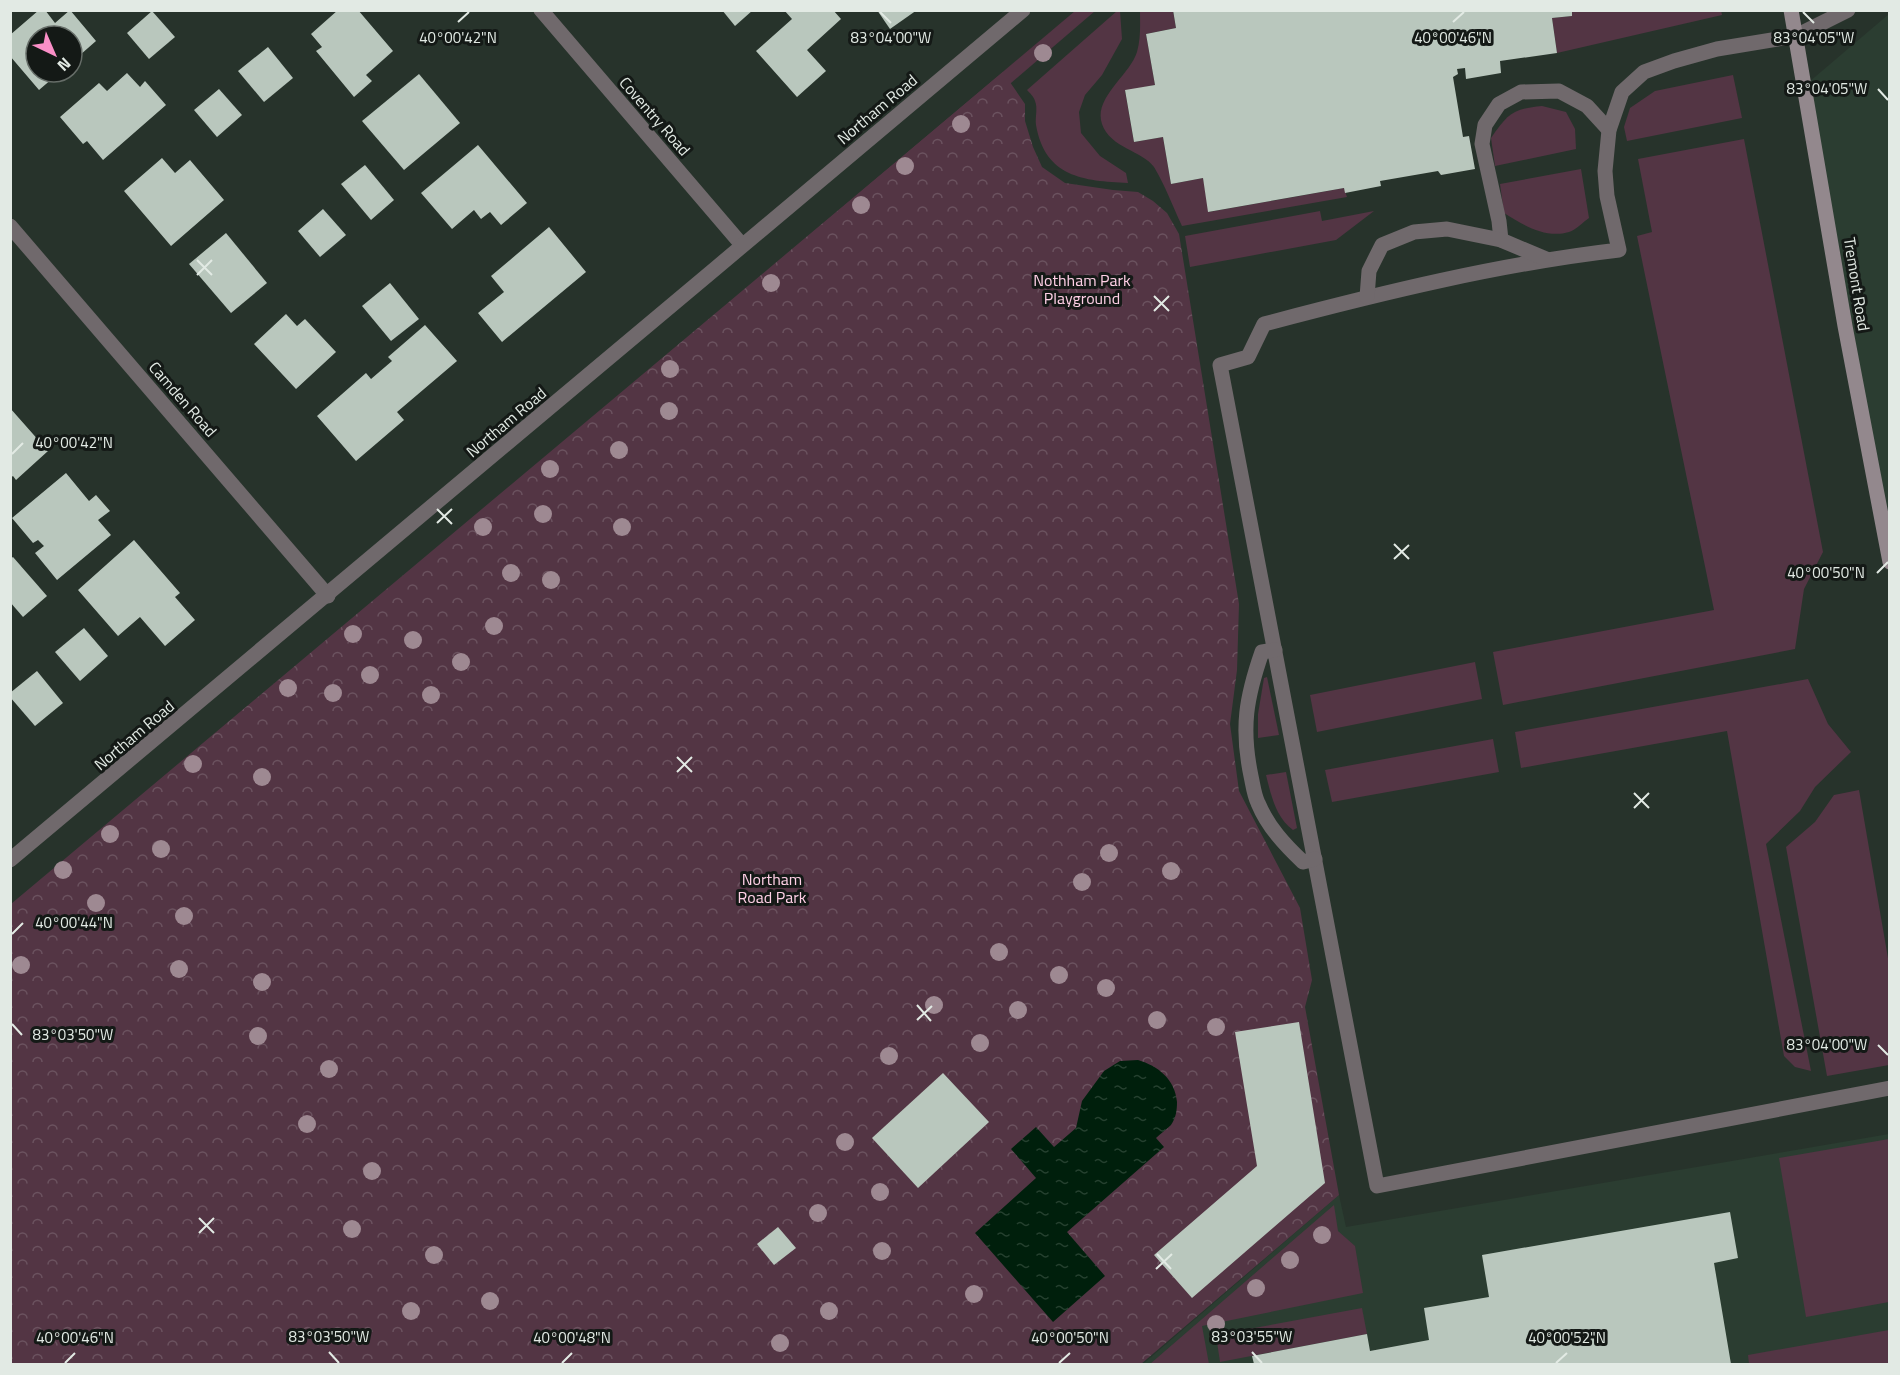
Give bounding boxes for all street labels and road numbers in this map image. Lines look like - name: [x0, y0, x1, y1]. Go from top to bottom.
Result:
- street label: Northam Road: [832, 68, 922, 150]
- street label: Coventry Road: [614, 71, 696, 161]
- street label: Tremont Road: [1838, 235, 1876, 333]
- street label: Camden Road: [143, 356, 223, 442]
- street label: Northam Road: [461, 381, 551, 463]
- street label: Northam Road: [89, 694, 179, 776]

